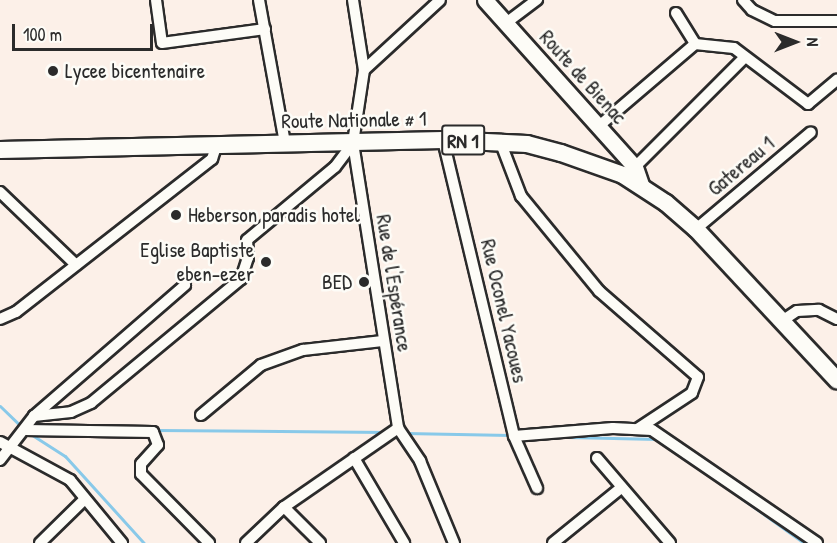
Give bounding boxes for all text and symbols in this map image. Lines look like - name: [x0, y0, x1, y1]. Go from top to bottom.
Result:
- scale bar: [15, 12, 156, 50]
- north arrow: [765, 12, 825, 72]
- text: 100 m: [23, 22, 62, 47]
- street label: Route de Bienac: [534, 25, 632, 129]
- text: N: [802, 38, 824, 46]
- place label: Lycee bicentenaire: [65, 58, 205, 84]
- marker: Lycee bicentenaire: [46, 64, 60, 78]
- street label: Route Nationale # 1: [281, 106, 427, 134]
- road number: RN 1: [440, 123, 486, 157]
- street label: Gatereau 1: [702, 131, 780, 201]
- place label: Heberson paradis hotel: [188, 202, 360, 228]
- marker: Heberson paradis hotel: [169, 208, 183, 222]
- street label: Rue de l'Espérance: [371, 213, 417, 353]
- place label: Eglise Baptiste eben-ezer: [140, 237, 254, 287]
- street label: Rue Oconel Yacoues: [475, 237, 533, 385]
- marker: Eglise Baptiste eben-ezer: [259, 255, 273, 269]
- place label: BED: [322, 269, 352, 295]
- marker: BED: [357, 275, 371, 289]

